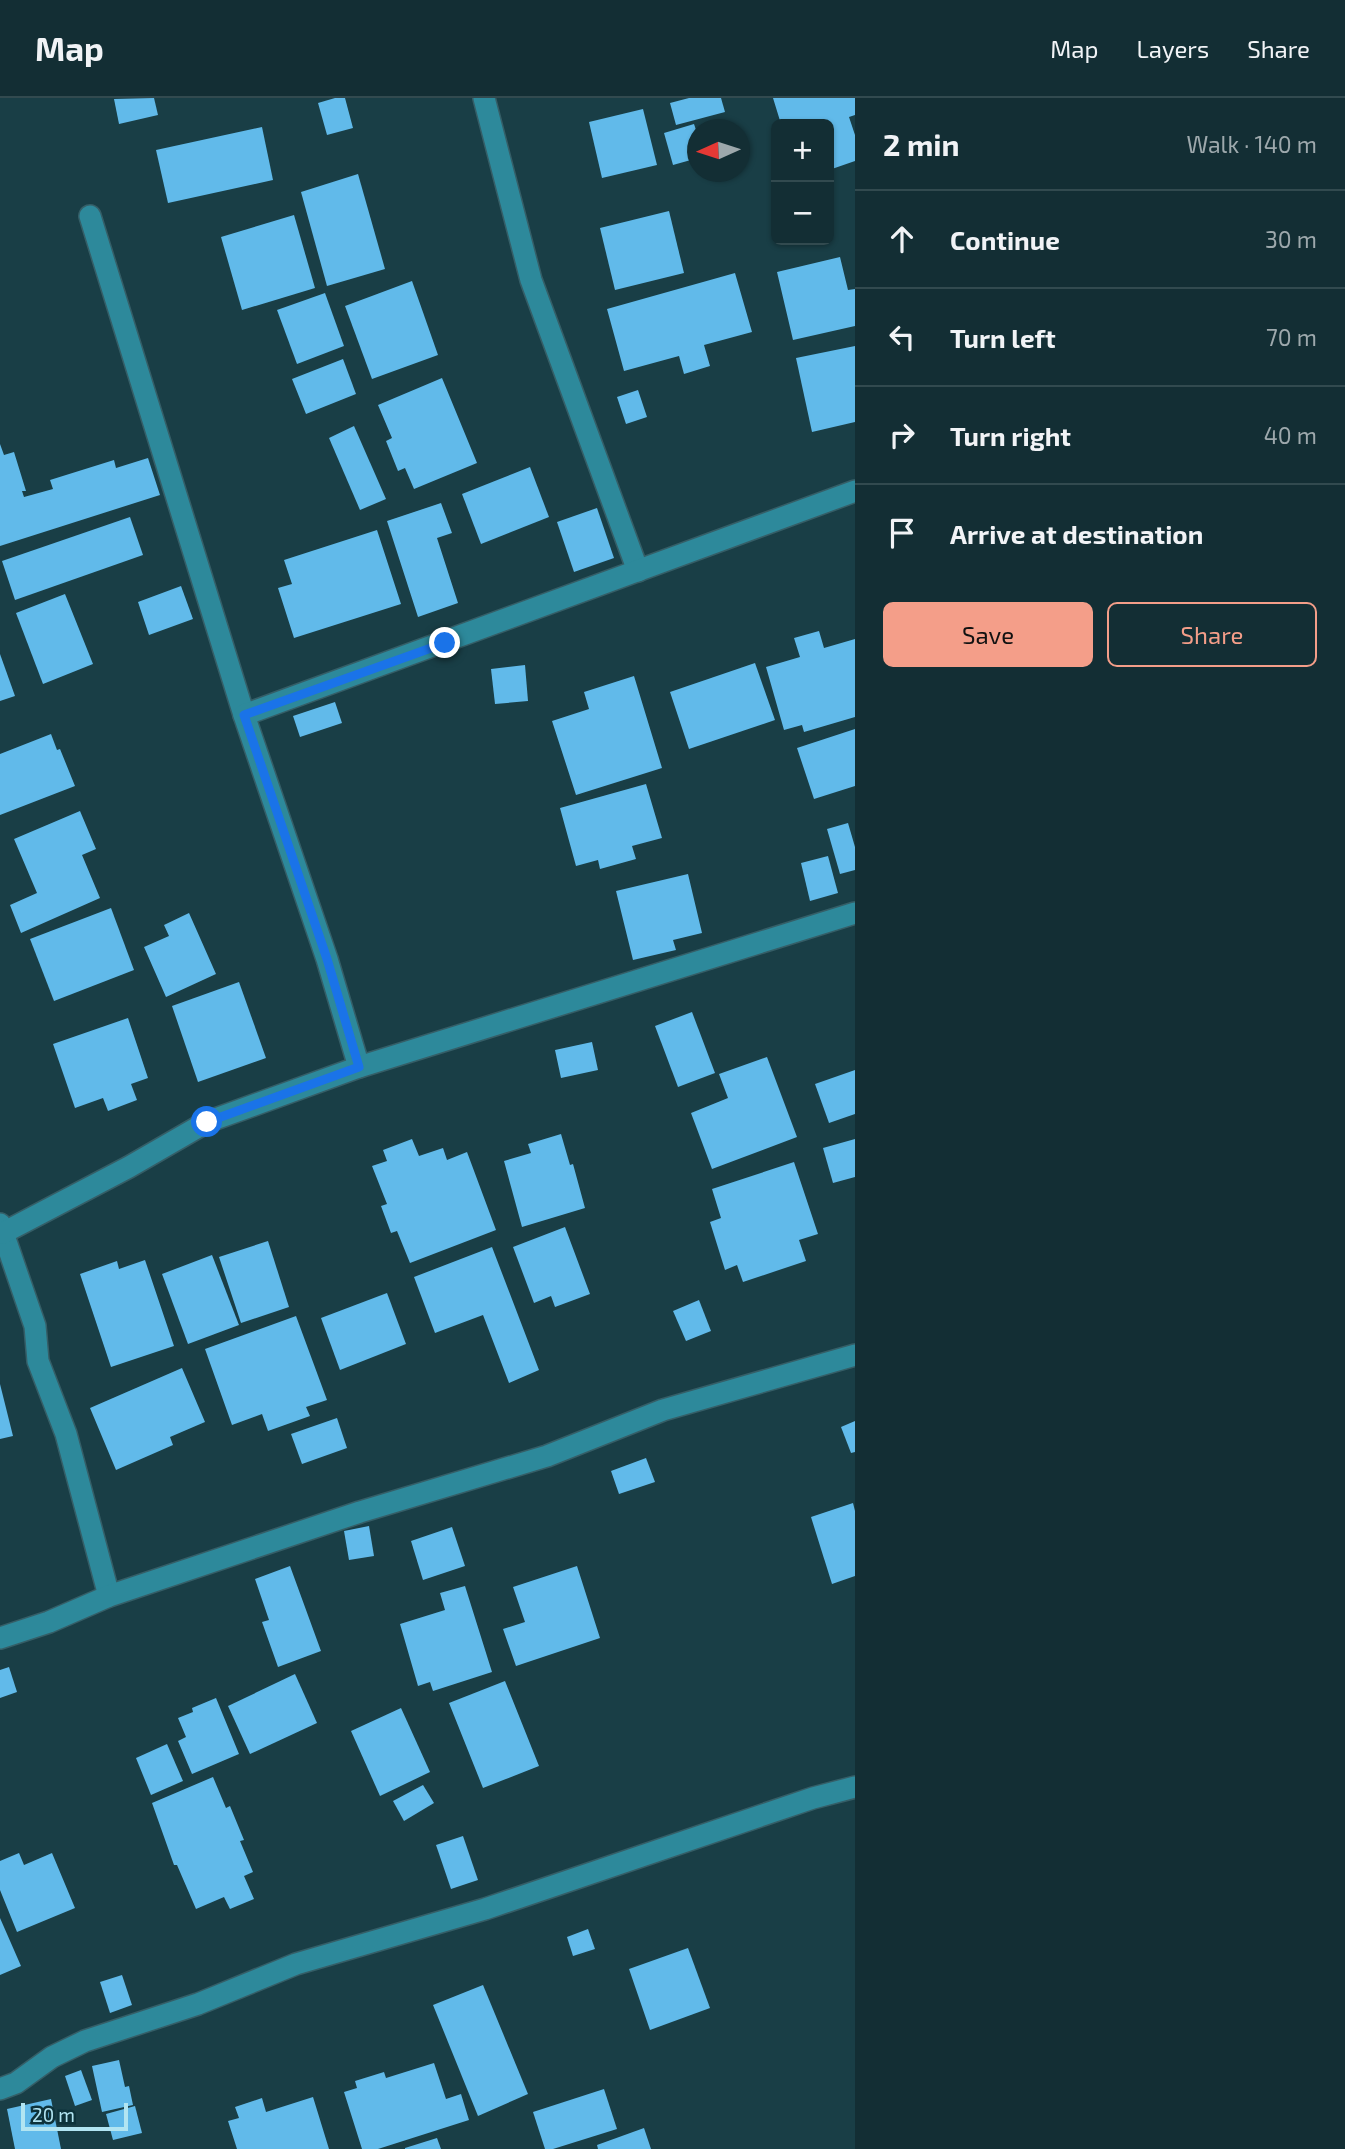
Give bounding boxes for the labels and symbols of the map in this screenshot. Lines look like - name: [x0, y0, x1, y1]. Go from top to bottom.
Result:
- north arrow: [687, 119, 750, 182]
- route end: [429, 627, 460, 658]
- route start: [191, 1106, 222, 1137]
- scale bar: [21, 2100, 128, 2132]

